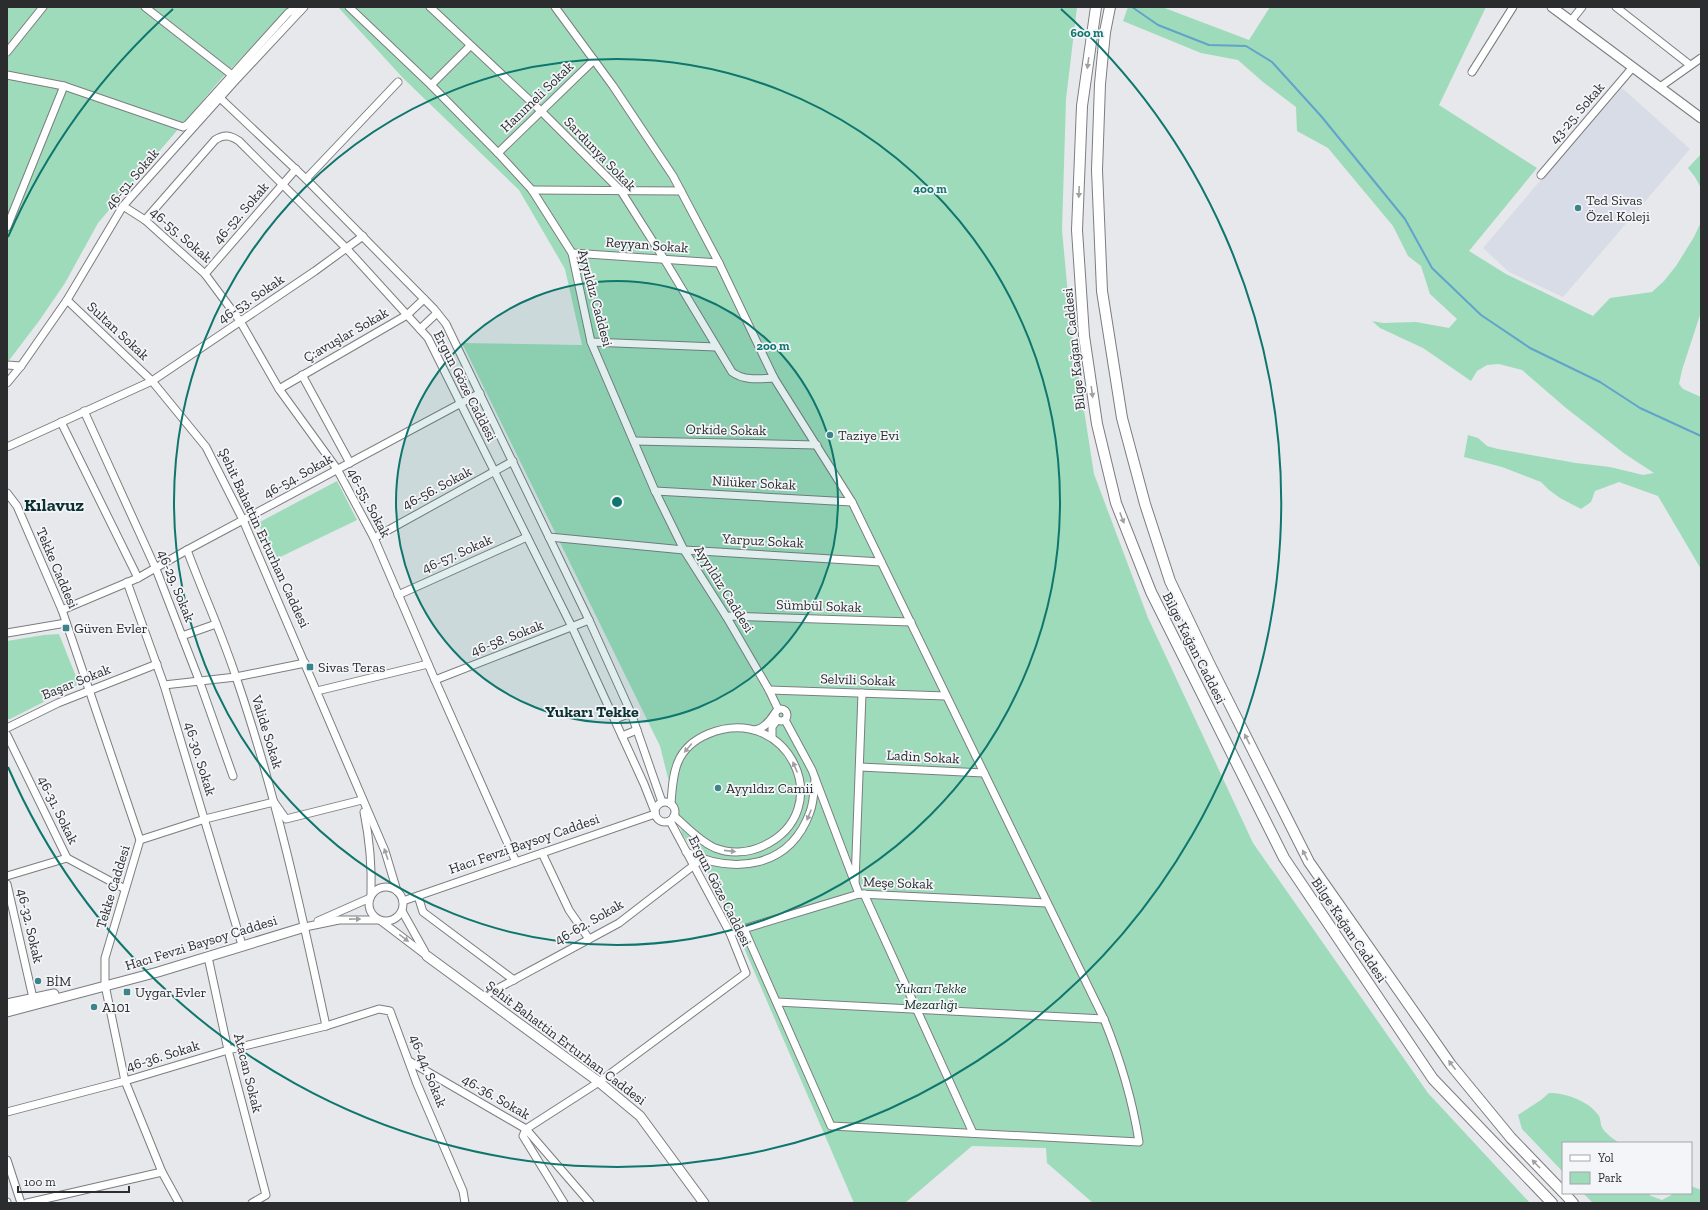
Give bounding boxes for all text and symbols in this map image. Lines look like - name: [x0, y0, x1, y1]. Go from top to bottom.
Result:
- text: 600 m: [1070, 26, 1104, 40]
- one-way arrow: [1085, 57, 1091, 69]
- street label: Hanımeli Sokak: [497, 58, 577, 136]
- street label: 43-25. Sokak: [1546, 78, 1609, 147]
- street label: Sardunya Sokak: [560, 113, 640, 195]
- street label: 46-51. Sokak: [102, 145, 163, 213]
- street label: 46-52. Sokak: [210, 178, 273, 247]
- text: 400 m: [913, 182, 947, 196]
- one-way arrow: [1075, 186, 1082, 198]
- place label: Ted Sivas Özel Koleji: [1586, 192, 1650, 225]
- marker: Ted Sivas Özel Koleji: [1573, 203, 1583, 213]
- street label: 46-55. Sokak: [147, 204, 216, 267]
- street label: Reyyan Sokak: [605, 234, 690, 256]
- street label: Ayyıldız Caddesi: [574, 248, 616, 348]
- street label: 46-53. Sokak: [215, 270, 288, 327]
- street label: Bilge Kağan Caddesi: [1059, 287, 1089, 411]
- street label: Sultan Sokak: [84, 298, 153, 364]
- street label: Ç:avuşlar Sokak: [301, 304, 392, 366]
- street label: Ergun Göze Caddesi: [430, 328, 500, 444]
- text: 200 m: [756, 339, 790, 353]
- one-way arrow: [1089, 385, 1095, 398]
- street label: Orkide Sokak: [686, 421, 767, 439]
- place label: Taziye Evi: [838, 427, 899, 444]
- marker: Taziye Evi: [825, 430, 835, 440]
- street label: Şehit Bahattin Erturhan Caddesi: [215, 446, 313, 631]
- street label: 46-54. Sokak: [260, 450, 336, 502]
- street label: 46-56. Sokak: [399, 462, 475, 513]
- street label: 46-55. Sokak: [344, 465, 395, 541]
- street label: Nilüker Sokak: [712, 472, 797, 494]
- district label: Kılavuz: [24, 494, 84, 516]
- centre of rings: [610, 495, 624, 509]
- one-way arrow: [1119, 512, 1125, 524]
- street label: Tekke Caddesi: [32, 525, 82, 611]
- street label: Yarpuz Sokak: [721, 530, 805, 552]
- street label: 46-57. Sokak: [419, 531, 495, 577]
- street label: Ayyıldız Caddesi: [690, 542, 758, 636]
- street label: 46-29. Sokak: [154, 547, 198, 625]
- street label: Bilge Kağan Caddesi: [1159, 589, 1229, 707]
- street label: Sümbül Sokak: [776, 596, 863, 616]
- street label: 46-58. Sokak: [468, 616, 546, 660]
- place label: Güven Evler: [74, 620, 147, 637]
- marker: Güven Evler: [61, 623, 71, 633]
- place label: Sivas Teras: [318, 659, 385, 676]
- street label: Başar Sokak: [39, 660, 114, 704]
- marker: Sivas Teras: [305, 662, 315, 672]
- street label: Selvili Sokak: [820, 670, 897, 690]
- street label: Valide Sokak: [247, 692, 286, 772]
- district label: Yukarı Tekke: [545, 702, 639, 721]
- street label: 46-30. Sokak: [181, 720, 220, 799]
- one-way arrow: [1244, 733, 1250, 745]
- one-way arrow: [683, 743, 692, 753]
- street label: Ladin Sokak: [886, 747, 961, 767]
- one-way arrow: [792, 761, 798, 772]
- street label: 46-31. Sokak: [34, 773, 82, 848]
- place label: Ayyıldız Camii: [726, 780, 813, 797]
- marker: Ayyıldız Camii: [713, 783, 723, 793]
- one-way arrow: [805, 809, 811, 821]
- street label: Hacı Fevzi Baysoy Caddesi: [446, 810, 602, 878]
- street label: Ergun Göze Caddesi: [685, 833, 755, 949]
- street label: Tekke Caddesi: [92, 843, 134, 931]
- one-way arrow: [724, 847, 736, 854]
- one-way arrow: [382, 848, 388, 860]
- one-way arrow: [1302, 849, 1309, 861]
- street label: Meşe Sokak: [862, 873, 934, 893]
- street label: Bilge Kağan Caddesi: [1308, 874, 1390, 986]
- street label: 46-32. Sokak: [13, 887, 47, 965]
- street label: 46-62. Sokak: [552, 895, 627, 949]
- street label: Hacı Fevzi Baysoy Caddesi: [123, 912, 279, 974]
- one-way arrow: [349, 916, 362, 922]
- one-way arrow: [399, 934, 409, 942]
- place label: BİM: [46, 973, 71, 990]
- marker: BİM: [33, 976, 43, 986]
- street label: Şehit Bahattin Erturhan Caddesi: [483, 977, 649, 1109]
- park label: Yukarı Tekke Mezarlığı: [895, 980, 967, 1013]
- place label: Uygar Evler: [135, 984, 207, 1001]
- marker: Uygar Evler: [122, 987, 132, 997]
- place label: A101: [102, 999, 131, 1016]
- marker: A101: [89, 1002, 99, 1012]
- street label: Atacan Sokak: [230, 1032, 266, 1115]
- street label: 46-44. Sokak: [406, 1032, 451, 1111]
- street label: 46-36. Sokak: [124, 1037, 202, 1075]
- one-way arrow: [1448, 1060, 1456, 1071]
- street label: 46-36. Sokak: [459, 1071, 534, 1124]
- legend: [1562, 1142, 1692, 1194]
- text: Yol: [1597, 1151, 1614, 1165]
- one-way arrow: [1531, 1159, 1541, 1169]
- scale bar: [18, 1168, 129, 1194]
- text: Park: [1598, 1171, 1623, 1185]
- text: 100 m: [24, 1175, 56, 1189]

